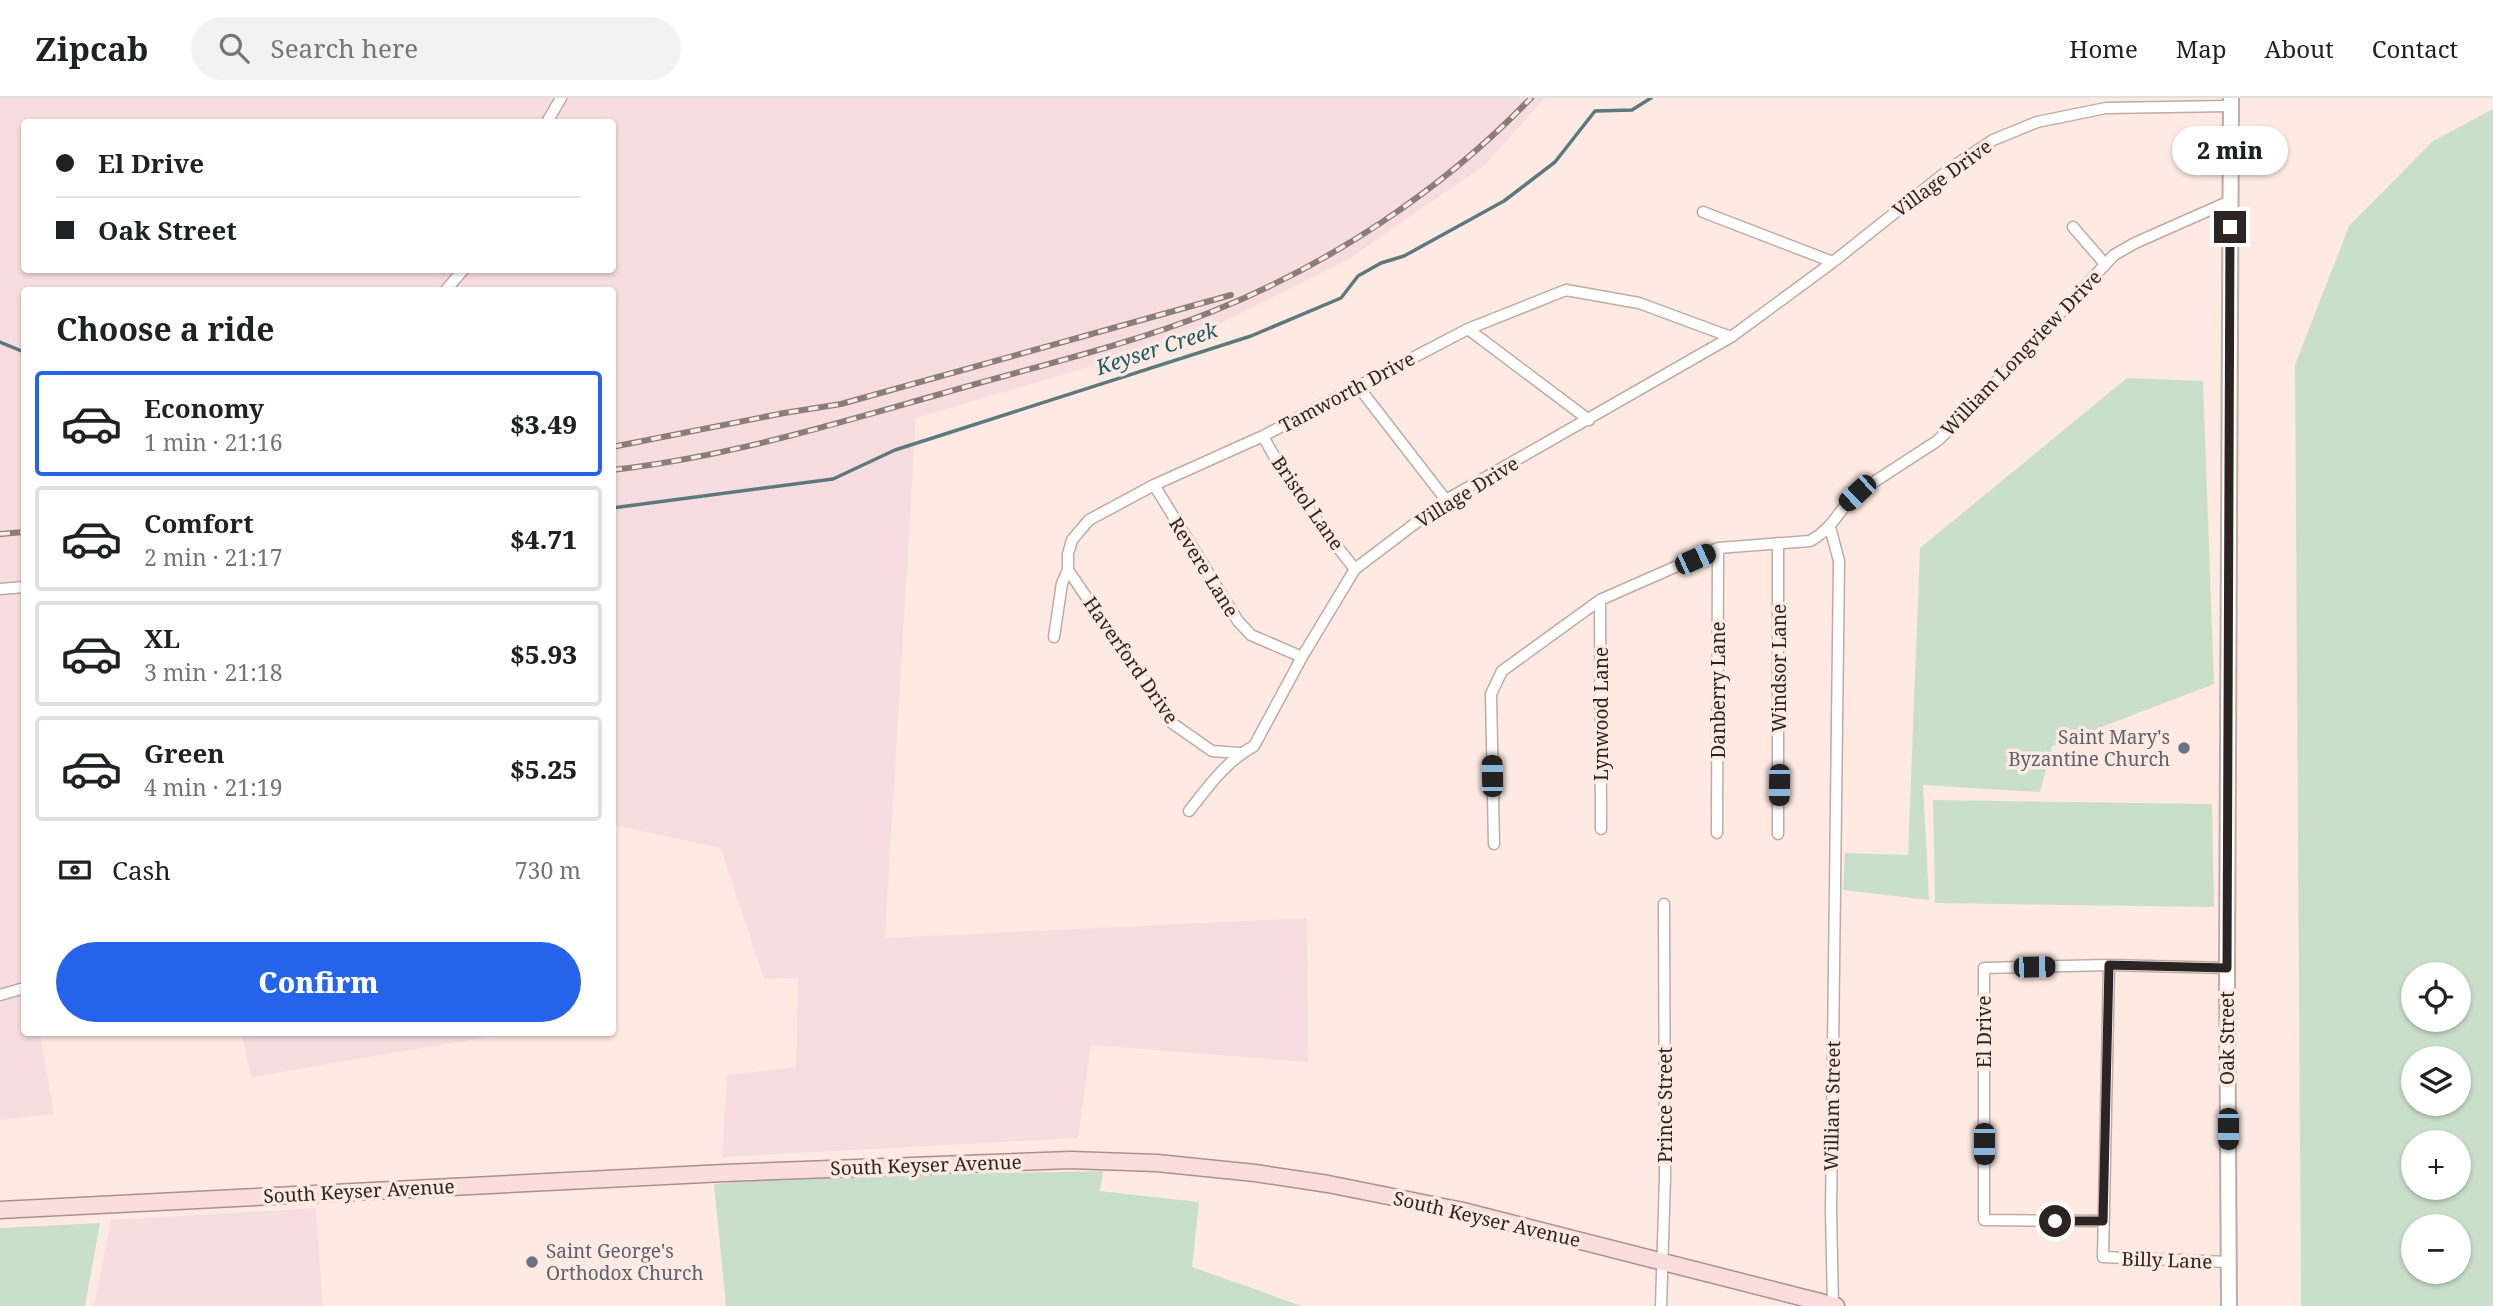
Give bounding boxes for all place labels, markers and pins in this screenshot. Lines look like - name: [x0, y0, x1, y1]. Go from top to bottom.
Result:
- place label: Saint Mary's Byzantine Church: [2008, 724, 2170, 772]
- marker: Saint Mary's Byzantine Church: [2176, 740, 2192, 756]
- place label: Saint George's Orthodox Church: [546, 1238, 703, 1286]
- marker: Saint George's Orthodox Church: [524, 1254, 540, 1270]

